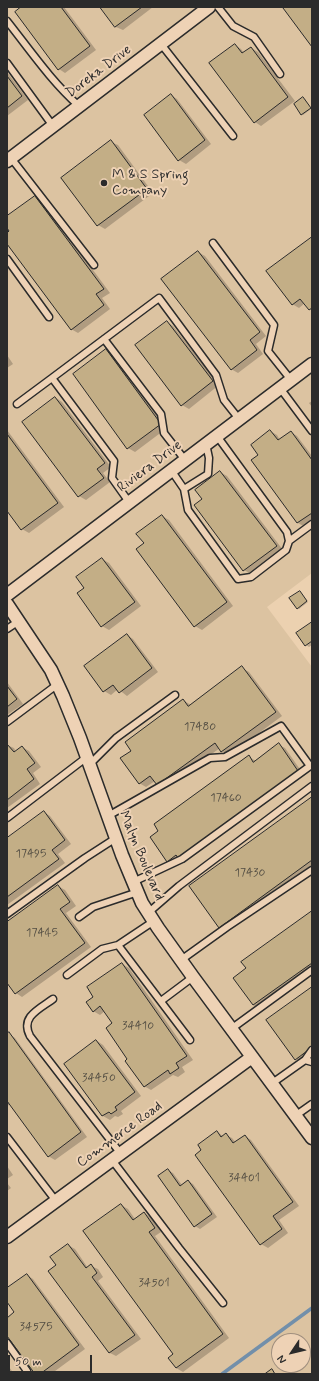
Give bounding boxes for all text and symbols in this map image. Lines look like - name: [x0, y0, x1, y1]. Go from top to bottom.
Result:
- street label: Doreka Drive: [63, 42, 135, 102]
- place label: M & S Spring Company: [112, 167, 189, 200]
- marker: M & S Spring Company: [99, 178, 109, 188]
- street label: Riviera Drive: [114, 437, 186, 497]
- house number: 17480: [184, 720, 216, 734]
- house number: 17460: [210, 791, 242, 805]
- street label: Malyn Boulevard: [115, 809, 167, 903]
- house number: 17495: [16, 847, 46, 861]
- house number: 17430: [235, 866, 265, 880]
- house number: 17445: [26, 926, 58, 940]
- house number: 34410: [122, 1019, 154, 1033]
- house number: 34450: [82, 1071, 116, 1085]
- street label: Commerce Road: [74, 1098, 166, 1172]
- house number: 34401: [228, 1171, 260, 1185]
- house number: 34501: [138, 1276, 170, 1290]
- house number: 34575: [19, 1320, 53, 1334]
- north arrow: [271, 1333, 311, 1373]
- scale bar: [10, 1347, 94, 1373]
- text: N: [274, 1352, 290, 1366]
- text: 50 m: [15, 1354, 42, 1370]

